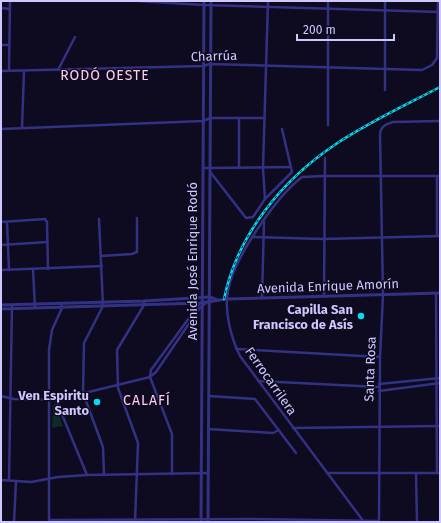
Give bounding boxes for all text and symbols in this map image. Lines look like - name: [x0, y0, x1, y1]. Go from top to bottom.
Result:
- scale bar: [297, 16, 394, 42]
- text: 200 m: [303, 23, 336, 37]
- street label: Charrúa: [190, 48, 238, 64]
- district label: RODÓ OESTE: [60, 66, 150, 84]
- street label: Avenida José Enrique Rodó: [185, 182, 200, 340]
- street label: Avenida Enrique Amorín: [257, 276, 399, 296]
- place label: Capilla San Francisco de Asís: [253, 302, 354, 332]
- marker: Capilla San Francisco de Asís: [356, 311, 366, 321]
- street label: Santa Rosa: [361, 336, 379, 402]
- street label: Ferrocarrilera: [242, 344, 300, 418]
- place label: Ven Espiritu Santo: [17, 388, 89, 418]
- district label: CALAFÍ: [123, 391, 171, 409]
- marker: Ven Espiritu Santo: [92, 397, 102, 407]

